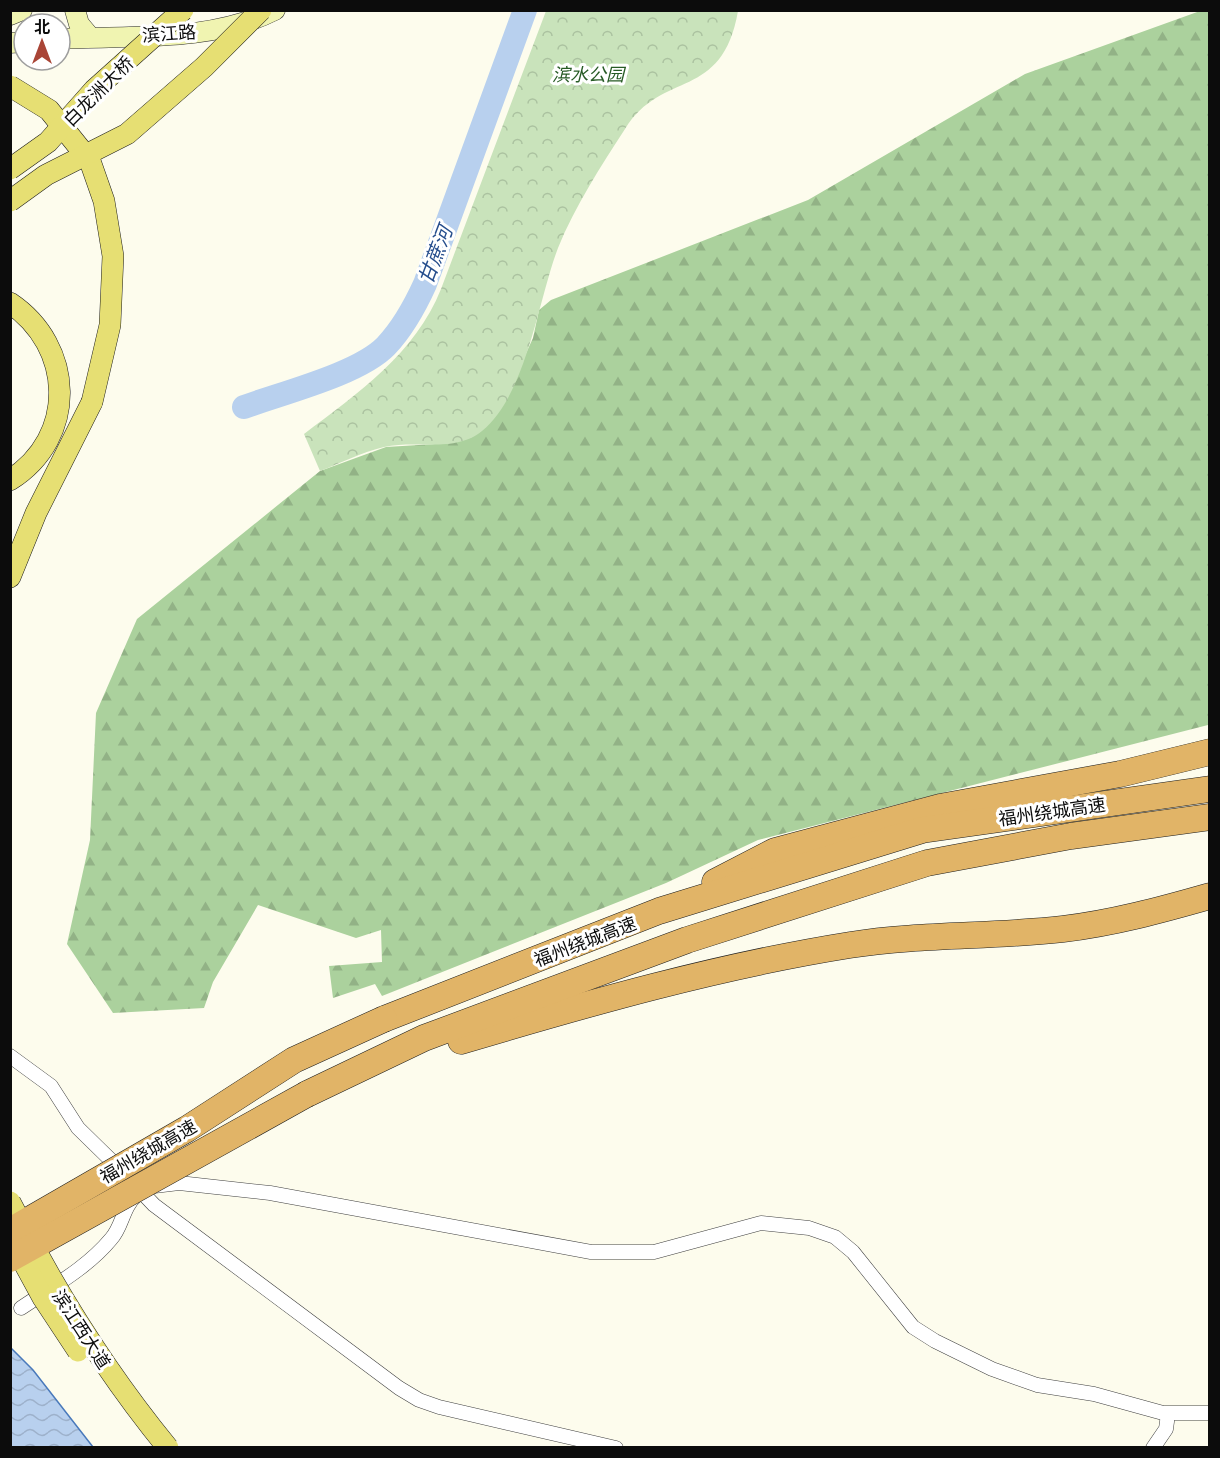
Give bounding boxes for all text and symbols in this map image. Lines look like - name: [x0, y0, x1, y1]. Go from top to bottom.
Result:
- north arrow: [12, 12, 72, 72]
- text: 北: [34, 16, 50, 38]
- street label: 滨江路: [141, 19, 197, 47]
- street label: 白龙洲大桥: [58, 51, 138, 131]
- park label: 滨水公园: [552, 62, 627, 86]
- water label: 甘蔗河: [412, 218, 460, 288]
- street label: 福州绕城高速: [997, 792, 1107, 830]
- street label: 福州绕城高速: [530, 910, 640, 972]
- street label: 福州绕城高速: [95, 1114, 201, 1188]
- street label: 滨江西大道: [47, 1285, 117, 1373]

